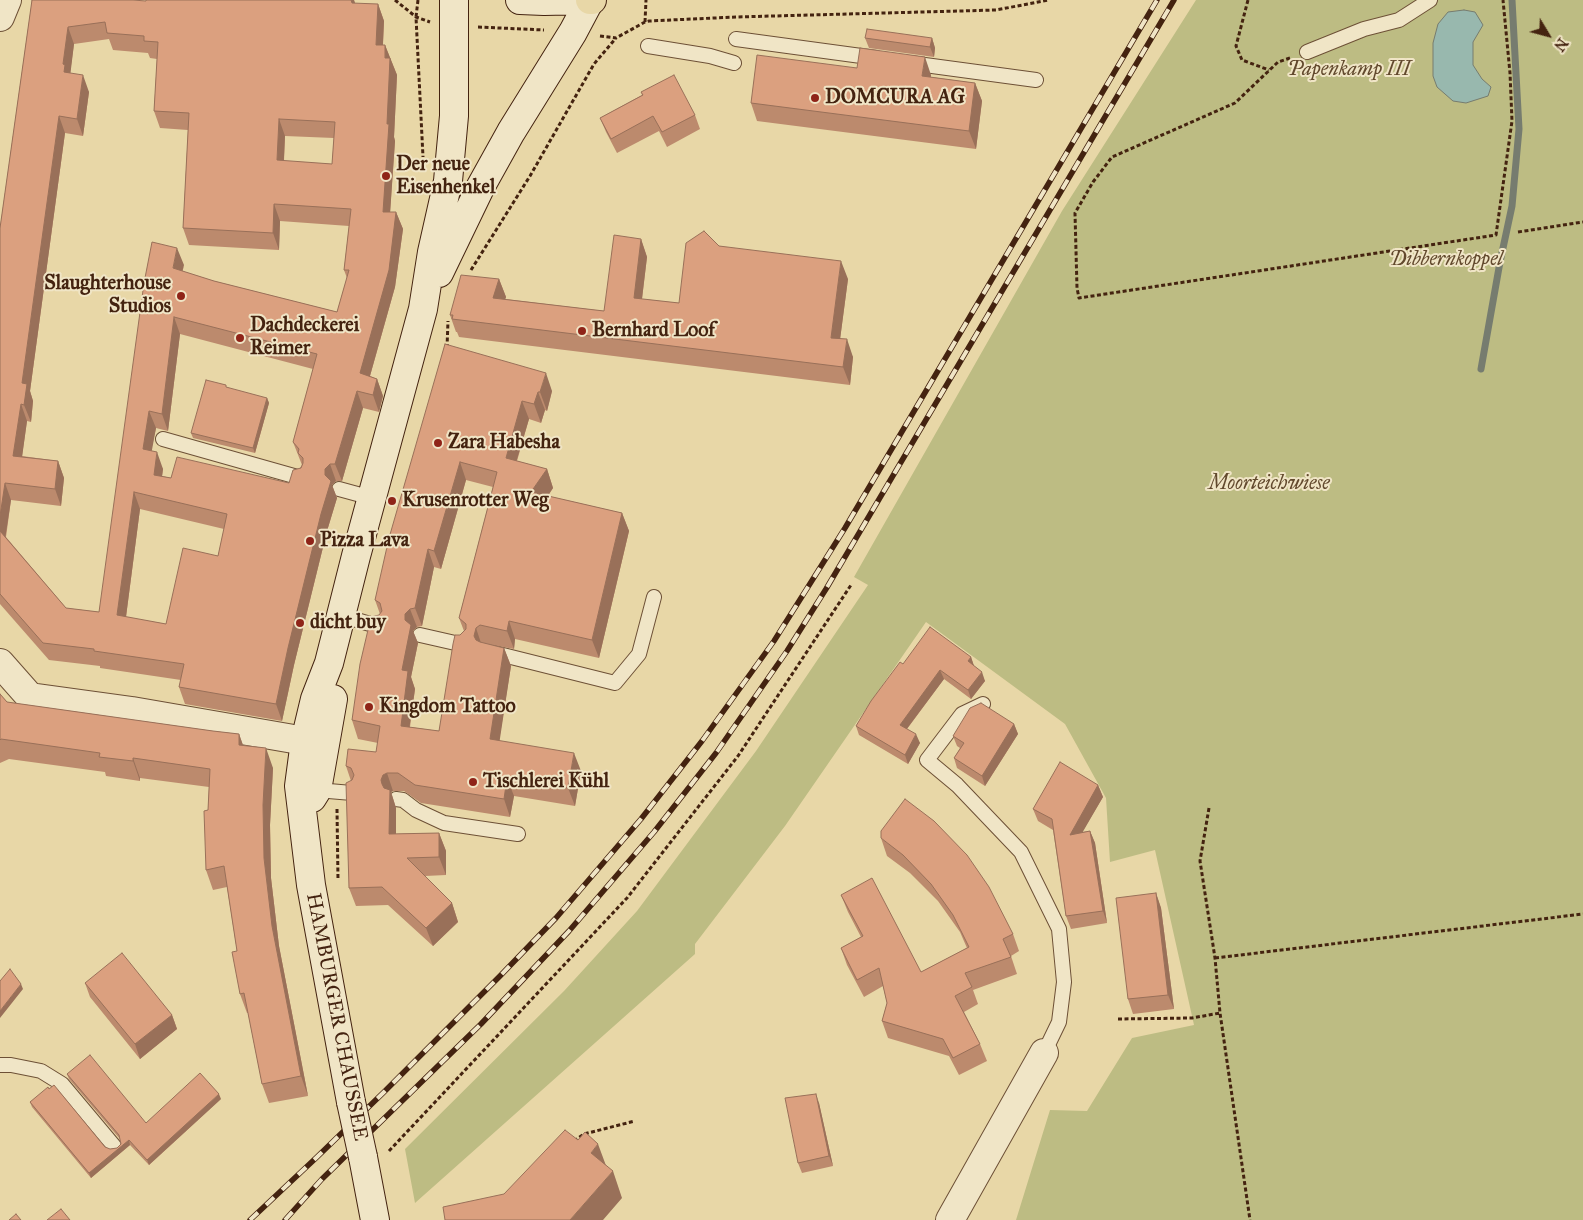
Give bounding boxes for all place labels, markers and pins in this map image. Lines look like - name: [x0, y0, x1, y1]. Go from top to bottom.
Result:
- place label: DOMCURA AG: [825, 86, 965, 110]
- marker: DOMCURA AG: [809, 92, 821, 104]
- place label: Der neue Eisenhenkel: [396, 153, 495, 200]
- marker: Der neue Eisenhenkel: [380, 170, 392, 182]
- place label: Slaughterhouse Studios: [44, 272, 171, 319]
- marker: Slaughterhouse Studios: [175, 290, 187, 302]
- place label: Dachdeckerei Reimer: [250, 314, 359, 361]
- place label: Bernhard Loof: [592, 319, 715, 343]
- marker: Bernhard Loof: [576, 325, 588, 337]
- marker: Dachdeckerei Reimer: [234, 332, 246, 344]
- place label: Zara Habesha: [448, 431, 560, 455]
- marker: Zara Habesha: [432, 437, 444, 449]
- place label: Krusenrotter Weg: [402, 489, 549, 513]
- marker: Krusenrotter Weg: [386, 495, 398, 507]
- place label: Pizza Lava: [320, 529, 409, 553]
- marker: Pizza Lava: [304, 535, 316, 547]
- place label: dicht buy: [310, 611, 386, 635]
- marker: dicht buy: [294, 617, 306, 629]
- place label: Kingdom Tattoo: [379, 695, 516, 719]
- marker: Kingdom Tattoo: [363, 701, 375, 713]
- place label: Tischlerei Kühl: [483, 770, 609, 794]
- marker: Tischlerei Kühl: [467, 776, 479, 788]

